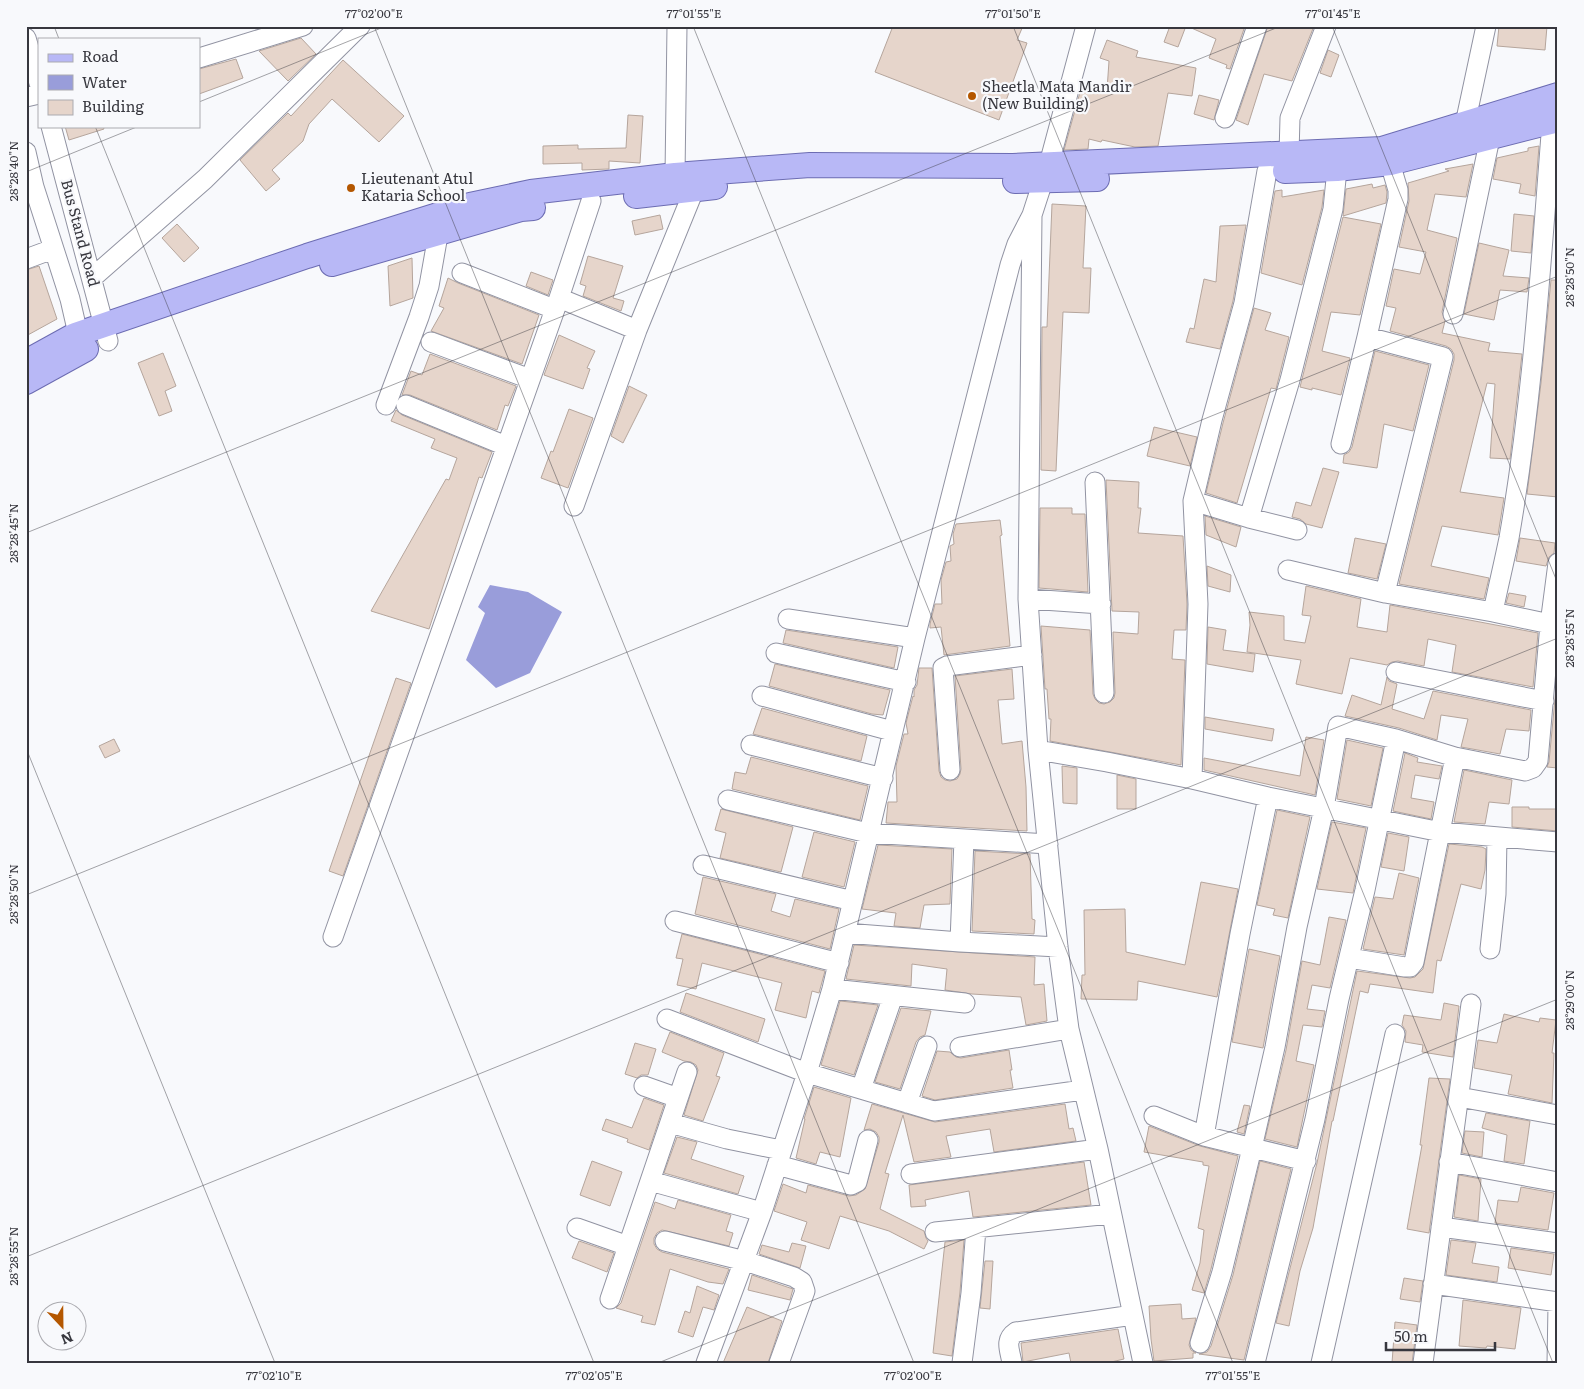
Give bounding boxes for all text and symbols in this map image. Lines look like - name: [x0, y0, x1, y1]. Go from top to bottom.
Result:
- text: 77°02'00"E: [345, 4, 403, 22]
- text: 77°01'55"E: [667, 4, 722, 22]
- text: 77°01'50"E: [985, 4, 1041, 22]
- text: 77°01'45"E: [1305, 4, 1361, 22]
- legend: [38, 38, 200, 128]
- text: Road: [82, 44, 118, 67]
- text: Water: [82, 70, 127, 93]
- place label: Sheetla Mata Mandir (New Building): [982, 74, 1132, 114]
- marker: Sheetla Mata Mandir (New Building): [966, 90, 978, 102]
- text: Building: [82, 94, 144, 117]
- text: 28°28'40"N: [4, 141, 22, 201]
- place label: Lieutenant Atul Kataria School: [361, 166, 473, 206]
- street label: Bus Stand Road: [56, 176, 107, 289]
- marker: Lieutenant Atul Kataria School: [345, 182, 357, 194]
- text: 28°28'50"N: [1560, 247, 1578, 307]
- text: 28°28'45"N: [4, 503, 22, 563]
- text: 28°28'55"N: [1560, 608, 1578, 668]
- text: 28°28'50"N: [4, 864, 22, 924]
- text: 28°29'00"N: [1560, 970, 1578, 1030]
- text: 28°28'55"N: [4, 1226, 22, 1286]
- north arrow: [38, 1302, 88, 1352]
- scale bar: [1386, 1319, 1495, 1351]
- text: 50 m: [1394, 1324, 1428, 1347]
- text: N: [58, 1328, 76, 1351]
- text: 77°02'10"E: [246, 1366, 302, 1384]
- text: 77°02'05"E: [565, 1366, 623, 1384]
- text: 77°02'00"E: [884, 1366, 942, 1384]
- text: 77°01'55"E: [1206, 1366, 1261, 1384]

